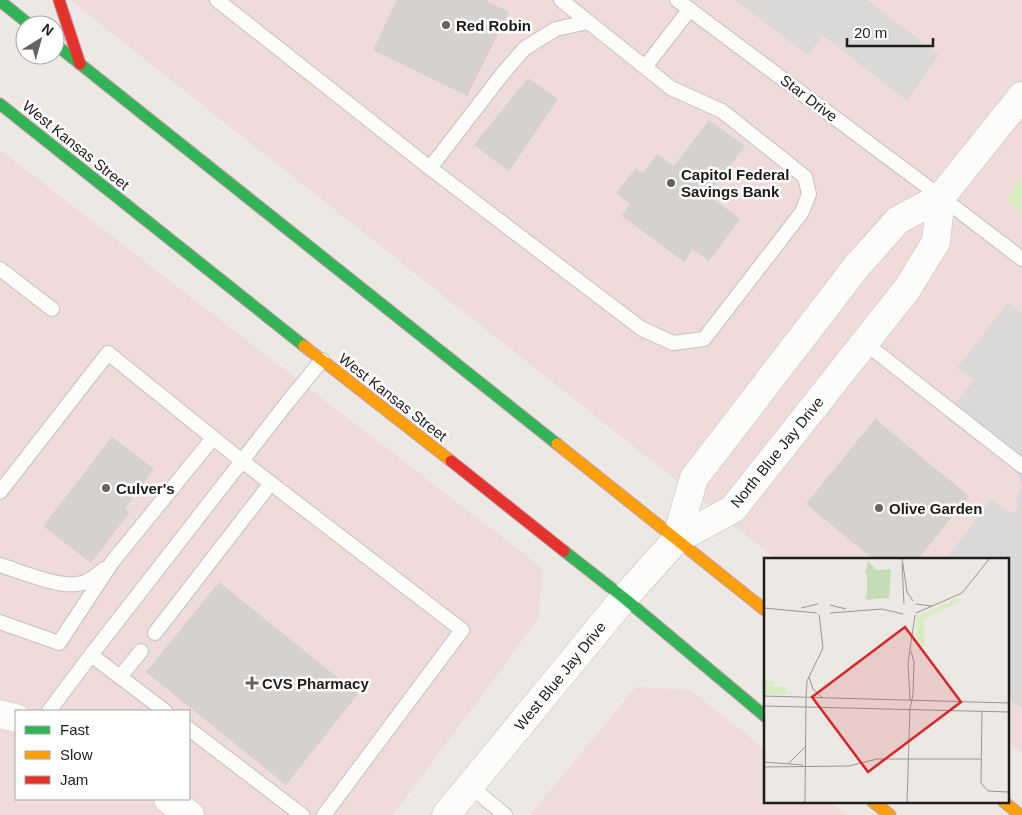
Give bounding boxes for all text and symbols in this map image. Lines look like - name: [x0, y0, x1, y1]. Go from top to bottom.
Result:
- north arrow: [15, 15, 65, 65]
- scale bar: [847, 15, 933, 47]
- place label: Red Robin: [456, 17, 531, 34]
- marker: Red Robin: [440, 19, 452, 31]
- text: N: [39, 20, 57, 39]
- text: 20 m: [854, 24, 887, 41]
- street label: Star Drive: [777, 71, 841, 125]
- street label: West Kansas Street: [19, 97, 133, 194]
- place label: Capitol Federal Savings Bank: [681, 166, 789, 200]
- marker: Capitol Federal Savings Bank: [665, 177, 677, 189]
- street label: West Kansas Street: [336, 350, 451, 445]
- street label: North Blue Jay Drive: [727, 393, 827, 511]
- place label: Culver's: [116, 480, 175, 497]
- marker: Culver's: [100, 482, 112, 494]
- place label: Olive Garden: [889, 500, 982, 517]
- marker: Olive Garden: [873, 502, 885, 514]
- inset map: [764, 558, 1010, 802]
- street label: West Blue Jay Drive: [511, 618, 609, 734]
- place label: CVS Pharmacy: [262, 675, 369, 692]
- marker: CVS Pharmacy: [246, 677, 258, 689]
- legend: [15, 710, 190, 800]
- text: Fast: [60, 721, 90, 738]
- text: Slow: [60, 746, 93, 763]
- text: Jam: [60, 771, 88, 788]

